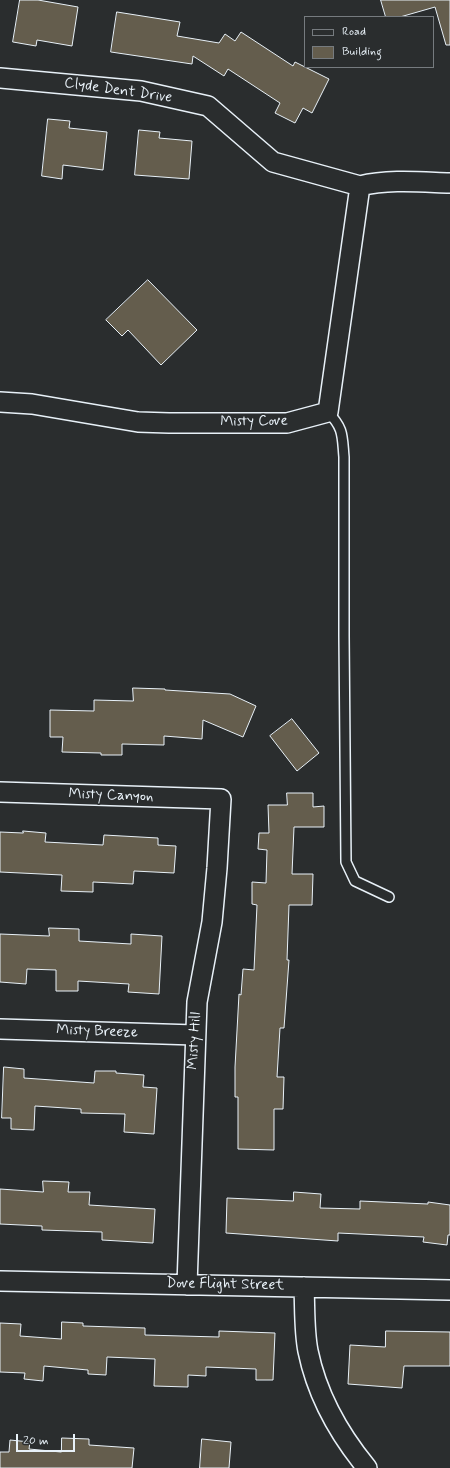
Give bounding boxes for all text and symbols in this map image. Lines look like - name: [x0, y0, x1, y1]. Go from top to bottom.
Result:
- legend: [304, 16, 434, 68]
- text: Road: [342, 24, 366, 40]
- text: Building: [342, 44, 382, 60]
- street label: Clyde Dent Drive: [63, 75, 173, 107]
- street label: Misty Cove: [220, 412, 288, 432]
- street label: Misty Canyon: [68, 786, 154, 806]
- street label: Misty Hill: [184, 1012, 206, 1070]
- street label: Misty Breeze: [56, 1022, 138, 1042]
- street label: Dove Flight Street: [166, 1275, 284, 1295]
- scale bar: [18, 1426, 77, 1452]
- text: 20 m: [23, 1433, 49, 1449]

